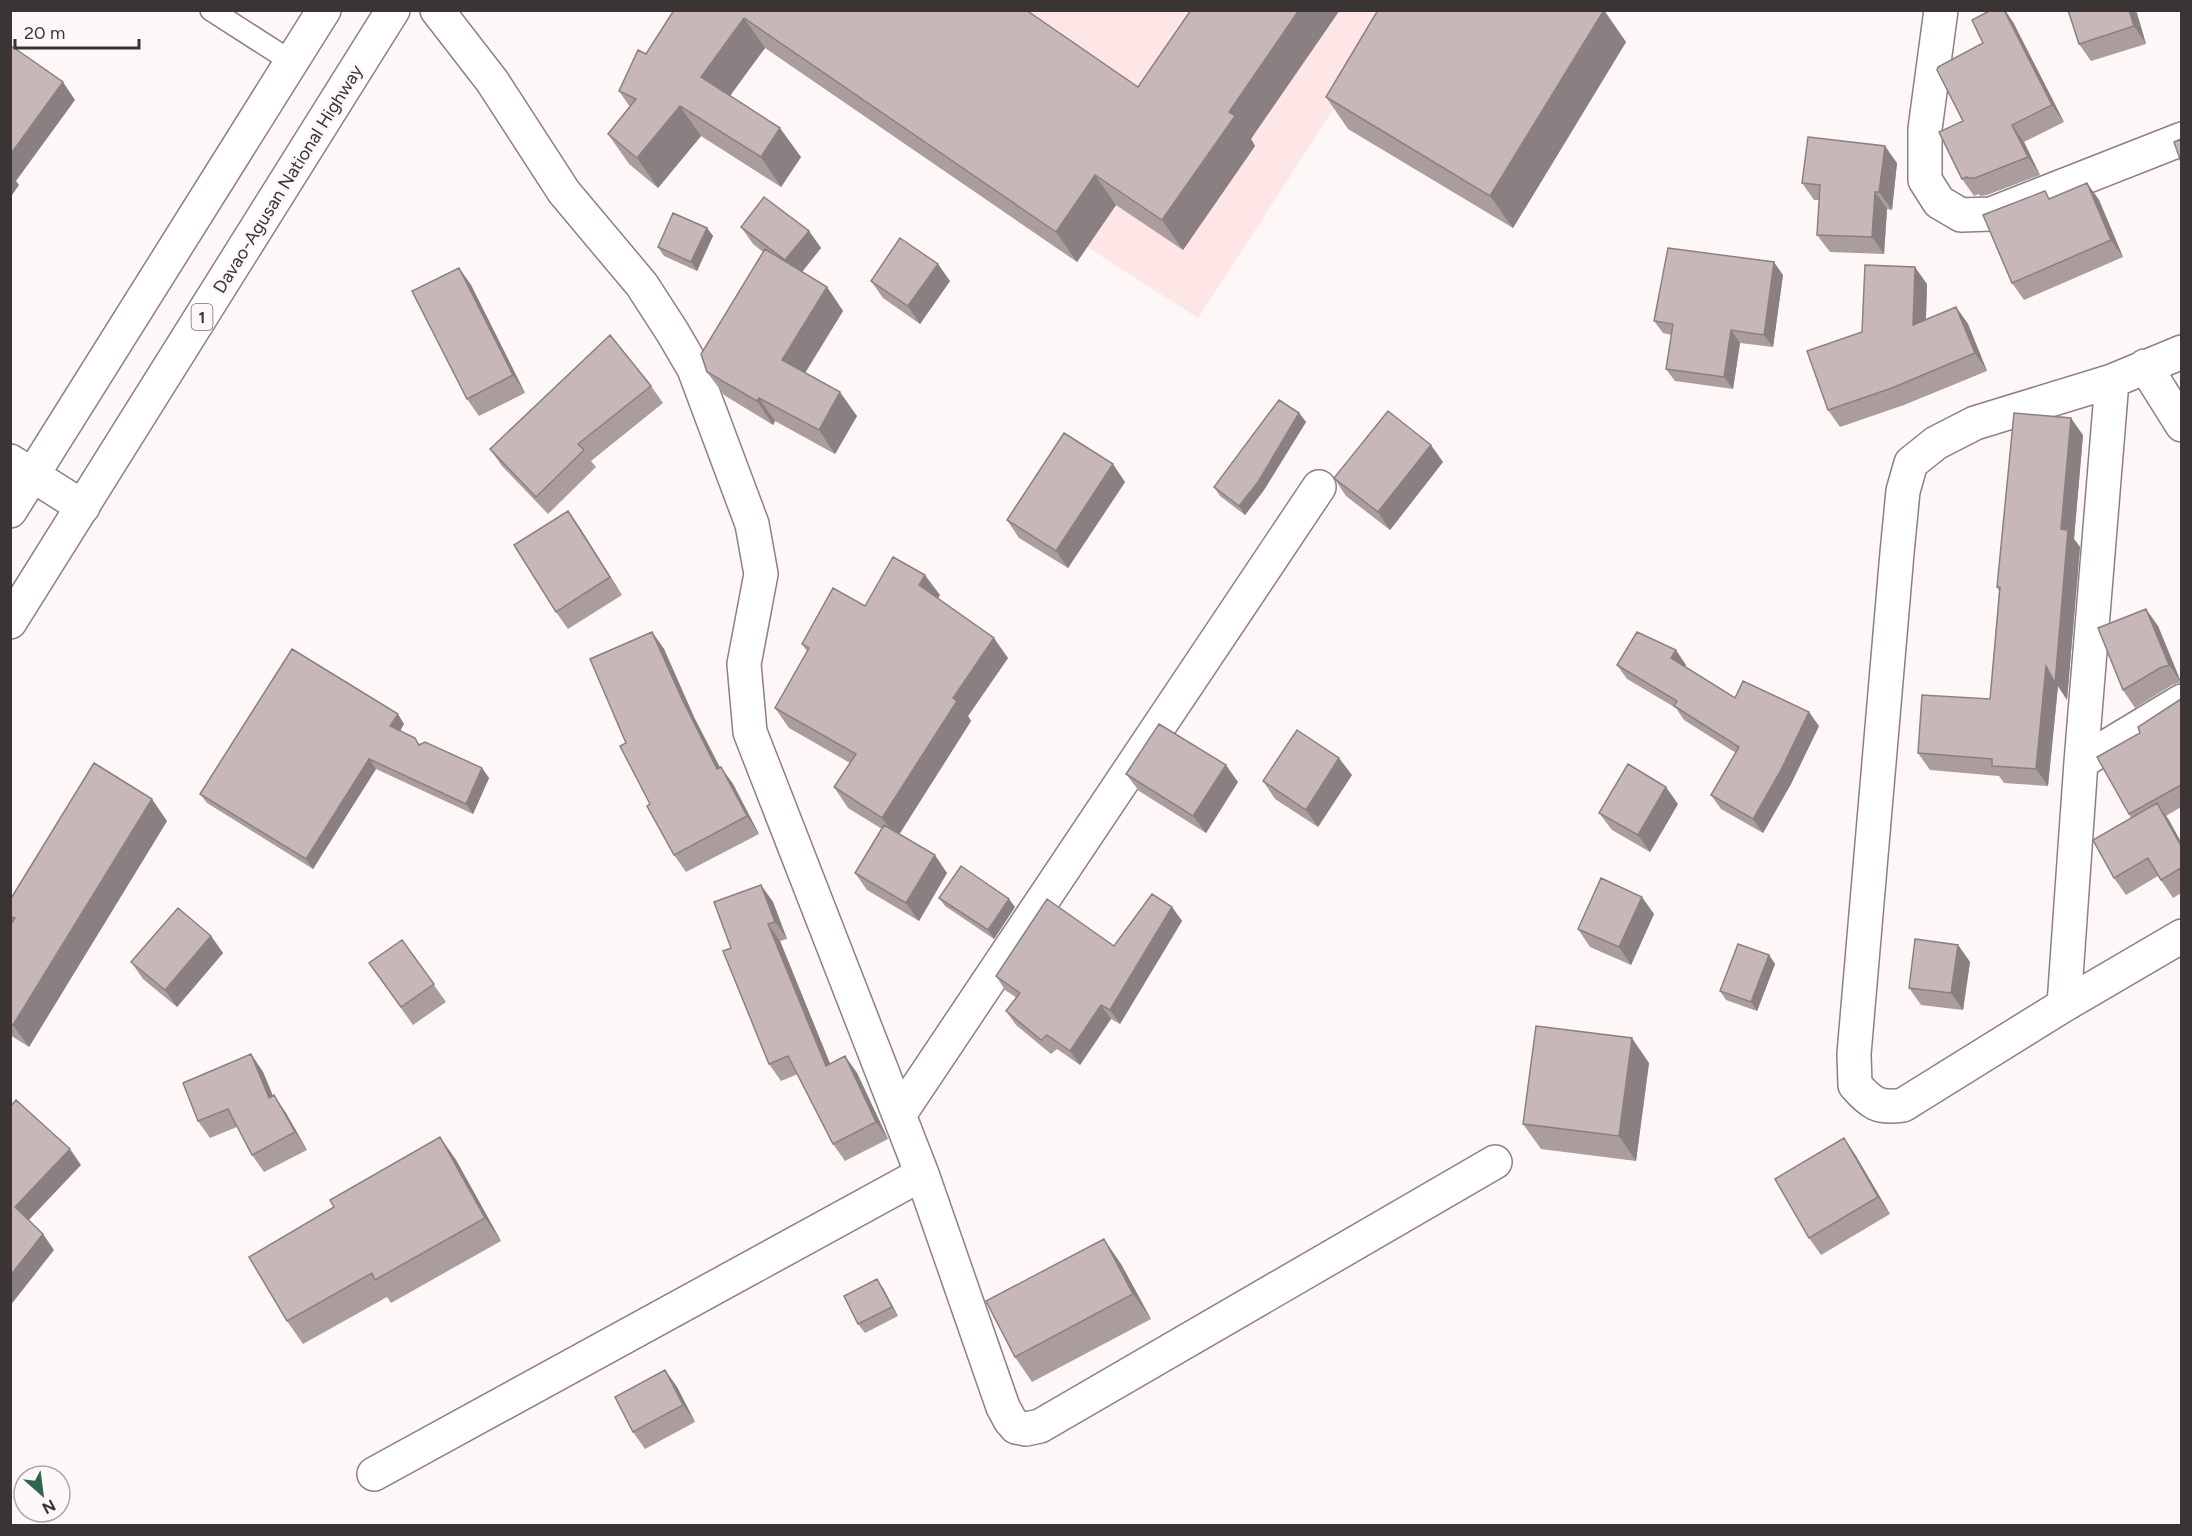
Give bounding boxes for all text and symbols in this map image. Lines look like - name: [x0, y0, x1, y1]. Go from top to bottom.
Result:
- scale bar: [15, 12, 140, 50]
- text: 20 m: [24, 22, 65, 44]
- street label: Davao-Agusan National Highway: [208, 60, 368, 297]
- road number: 1: [192, 304, 212, 330]
- north arrow: [12, 1464, 72, 1524]
- text: N: [39, 1496, 59, 1518]

